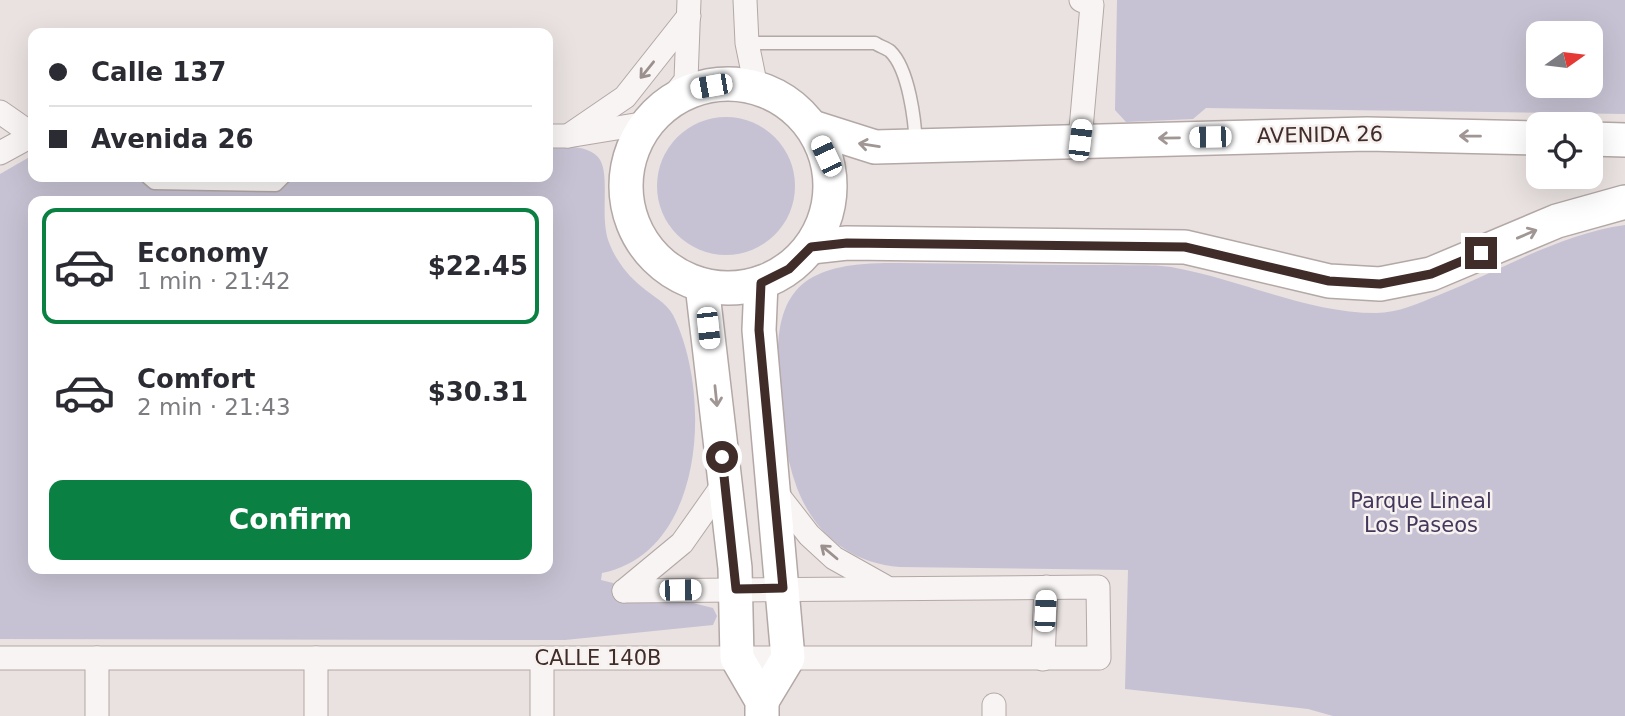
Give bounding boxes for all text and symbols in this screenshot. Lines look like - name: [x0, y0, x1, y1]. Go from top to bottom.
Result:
- north arrow: [1526, 21, 1603, 98]
- map controls: [1526, 21, 1603, 189]
- text: Calle 137: [91, 57, 226, 87]
- one-way arrow: [639, 61, 655, 79]
- car: [689, 72, 734, 100]
- button: locate: [1526, 112, 1603, 189]
- car: [1068, 118, 1093, 162]
- street label: AVENIDA 26: [1257, 122, 1383, 148]
- text: Avenida 26: [91, 124, 254, 154]
- car: [1189, 126, 1232, 148]
- one-way arrow: [1459, 130, 1482, 143]
- one-way arrow: [1158, 132, 1181, 145]
- car: [808, 133, 845, 179]
- one-way arrow: [858, 139, 881, 152]
- one-way arrow: [1516, 226, 1537, 239]
- icon: car: [53, 235, 116, 298]
- route end: [1465, 237, 1497, 269]
- text: Economy: [137, 238, 268, 268]
- text: $22.45: [428, 251, 528, 281]
- text: 1 min · 21:42: [137, 268, 291, 294]
- car: [696, 306, 721, 350]
- icon: car: [53, 361, 116, 424]
- text: Comfort: [137, 364, 255, 394]
- text: $30.31: [428, 377, 528, 407]
- one-way arrow: [709, 384, 722, 407]
- text: 2 min · 21:43: [137, 394, 291, 420]
- route start: [706, 441, 738, 473]
- button: Confirm: [49, 480, 532, 560]
- park label: Parque Lineal Los Paseos: [1350, 489, 1492, 537]
- one-way arrow: [820, 544, 838, 560]
- car: [659, 579, 702, 601]
- car: [1034, 589, 1057, 633]
- street label: CALLE 140B: [535, 646, 661, 670]

